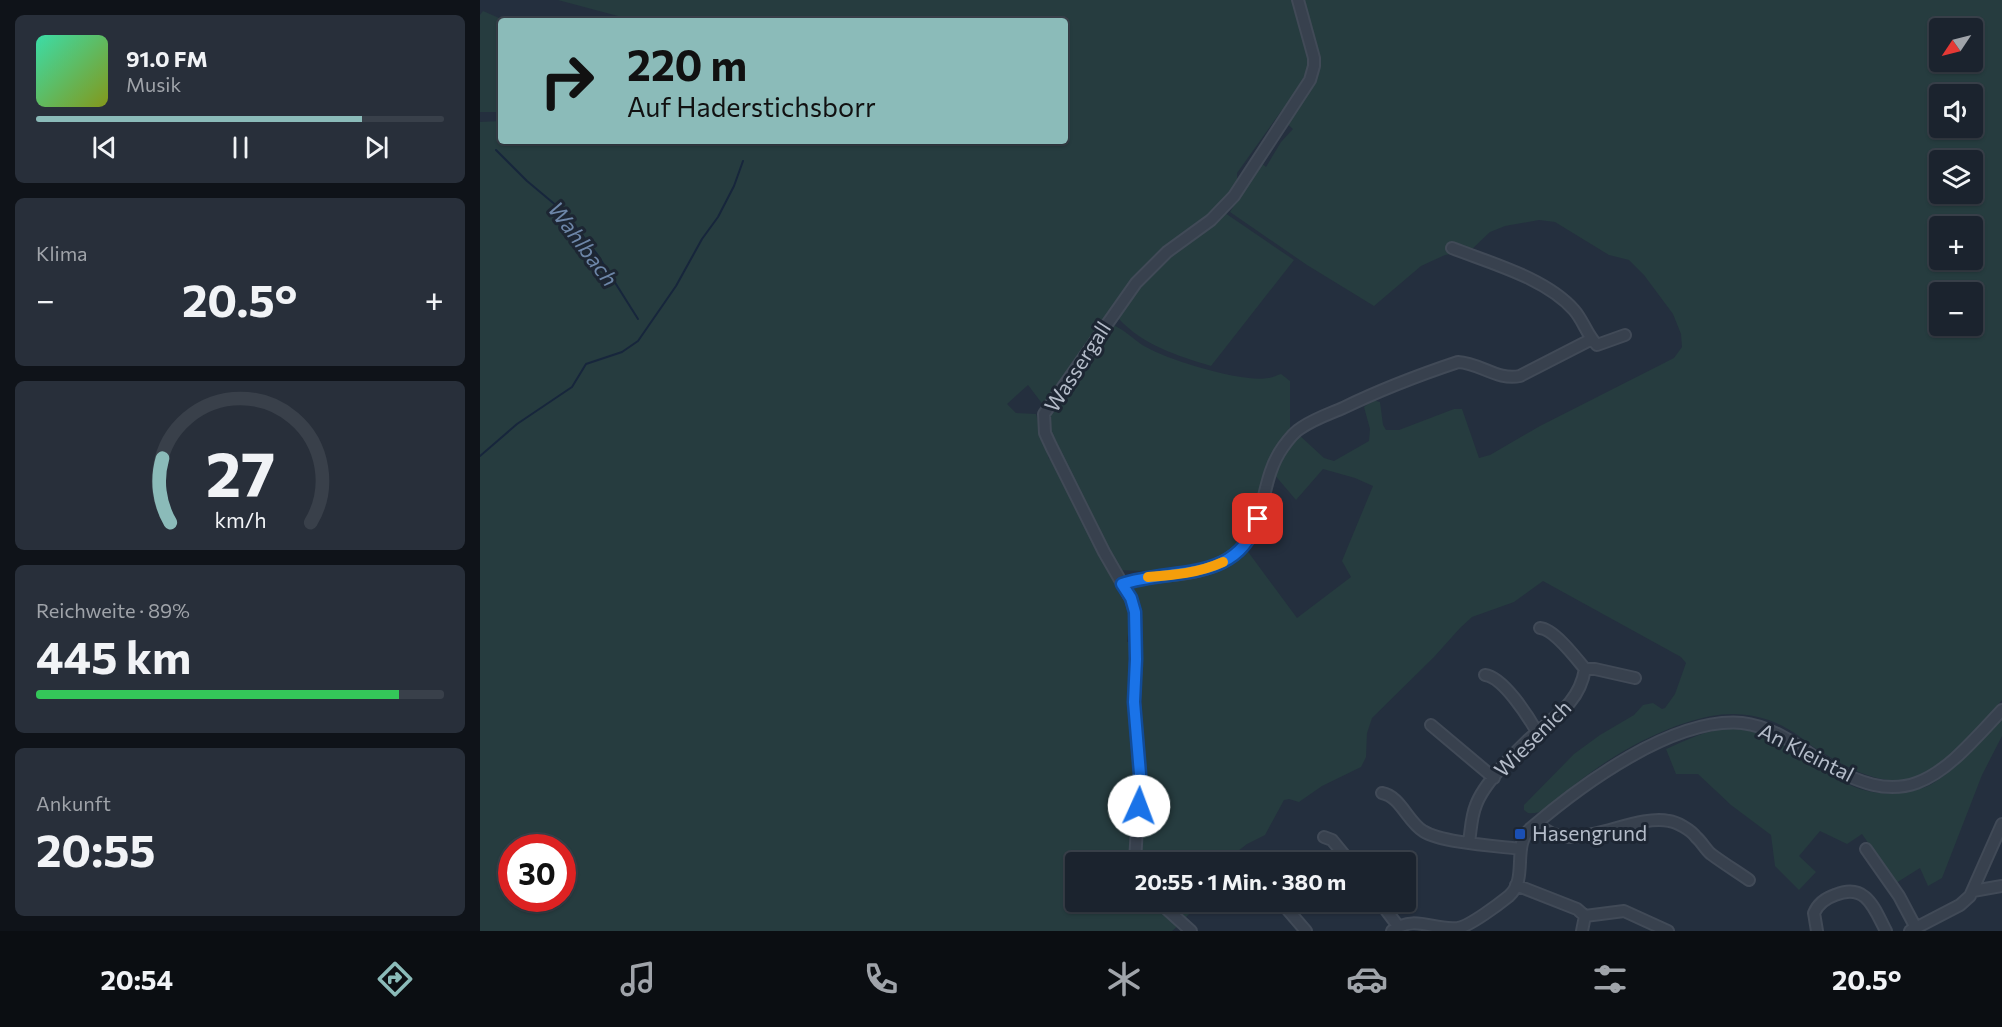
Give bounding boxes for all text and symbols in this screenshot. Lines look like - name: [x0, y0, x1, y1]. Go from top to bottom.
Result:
- north arrow: [1929, 18, 1983, 72]
- map controls: [1929, 18, 1983, 336]
- text: 220 m: [627, 38, 747, 90]
- icon: right: [528, 42, 606, 120]
- text: 91.0 FM: [126, 45, 208, 72]
- text: Musik: [126, 72, 181, 96]
- button: sound: [1929, 84, 1983, 138]
- text: Auf Haderstichsborr: [627, 90, 876, 123]
- icon: previous: [88, 131, 121, 164]
- icon: pause: [224, 131, 257, 164]
- icon: next: [360, 131, 393, 164]
- button: layers: [1929, 150, 1983, 204]
- water label: Wahlbach: [543, 196, 624, 291]
- button: +: [1929, 216, 1983, 270]
- text: Klima: [36, 241, 88, 265]
- text: 20.5°: [182, 271, 297, 326]
- text: −: [36, 278, 55, 319]
- text: +: [425, 278, 444, 319]
- button: −: [1929, 282, 1983, 336]
- street label: Wassergall: [1038, 316, 1115, 416]
- text: 27: [205, 434, 275, 510]
- pin: [1232, 493, 1283, 544]
- icon: arrive: [1241, 502, 1274, 535]
- text: km/h: [214, 506, 266, 532]
- text: Reichweite · 89%: [36, 598, 190, 622]
- text: 445 km: [36, 628, 191, 683]
- street label: Wiesenich: [1488, 694, 1576, 782]
- street label: An Kleintal: [1755, 717, 1858, 786]
- position arrow: [1107, 774, 1171, 838]
- text: Ankunft: [36, 791, 111, 815]
- place label: Hasengrund: [1532, 820, 1647, 845]
- text: 20:55: [36, 821, 156, 876]
- marker: Hasengrund: [1513, 827, 1527, 841]
- speed limit sign: 30: [498, 834, 576, 912]
- text: 20:55 · 1 Min. · 380 m: [1135, 868, 1346, 895]
- icon: directions: [374, 958, 416, 1000]
- icon: music: [617, 958, 659, 1000]
- icon: phone: [860, 958, 902, 1000]
- icon: climate: [1103, 958, 1145, 1000]
- icon: car: [1346, 958, 1388, 1000]
- icon: filters: [1589, 958, 1631, 1000]
- text: 20:54: [101, 963, 173, 996]
- text: 20.5°: [1832, 963, 1901, 996]

